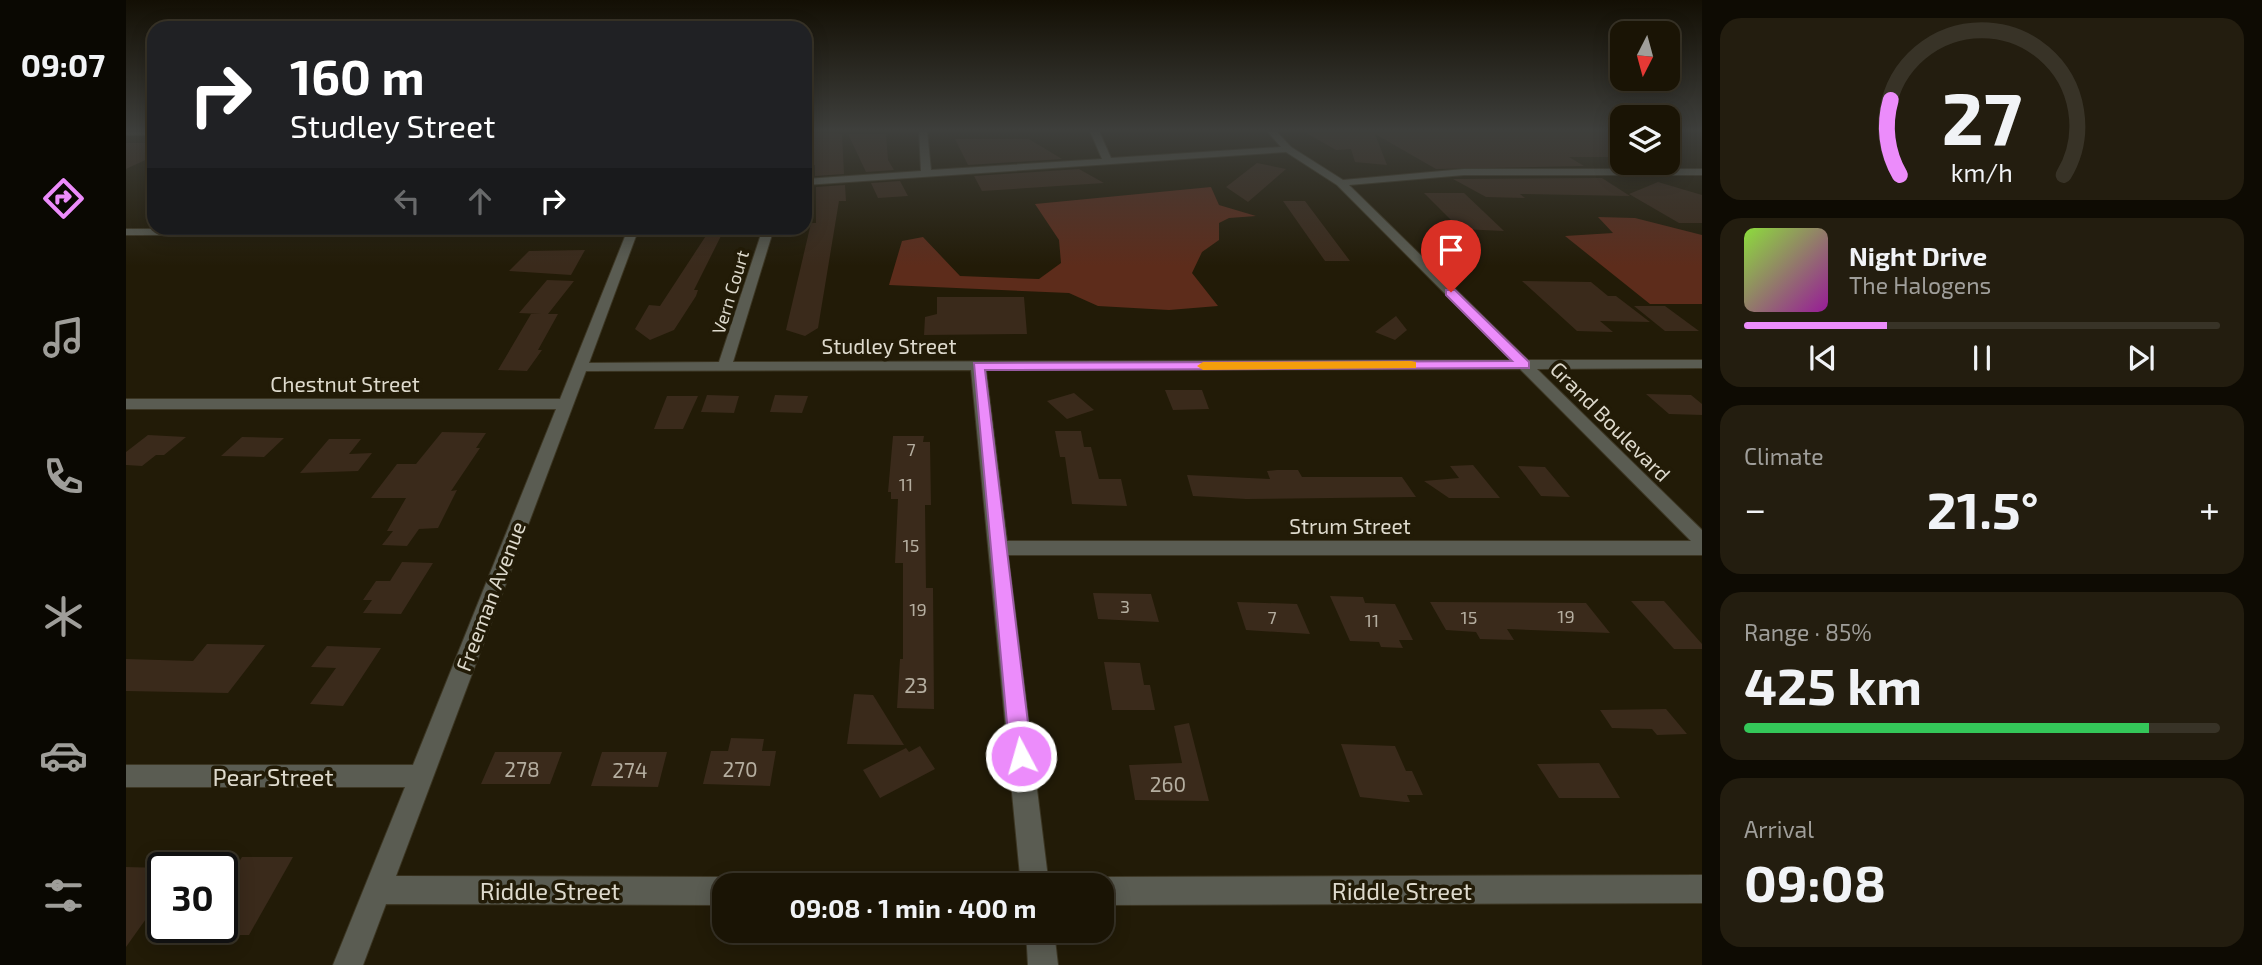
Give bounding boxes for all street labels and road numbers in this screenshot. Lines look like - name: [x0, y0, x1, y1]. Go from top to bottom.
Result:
- street label: Vern Court: [707, 247, 753, 337]
- street label: Studley Street: [822, 333, 956, 358]
- street label: Grand Boulevard: [1546, 356, 1676, 486]
- street label: Chestnut Street: [270, 371, 420, 396]
- street label: Strum Street: [1289, 513, 1411, 538]
- street label: Freeman Avenue: [450, 518, 530, 674]
- street label: Pear Street: [212, 762, 334, 791]
- street label: Riddle Street: [480, 876, 620, 905]
- street label: Riddle Street: [1332, 876, 1472, 905]

